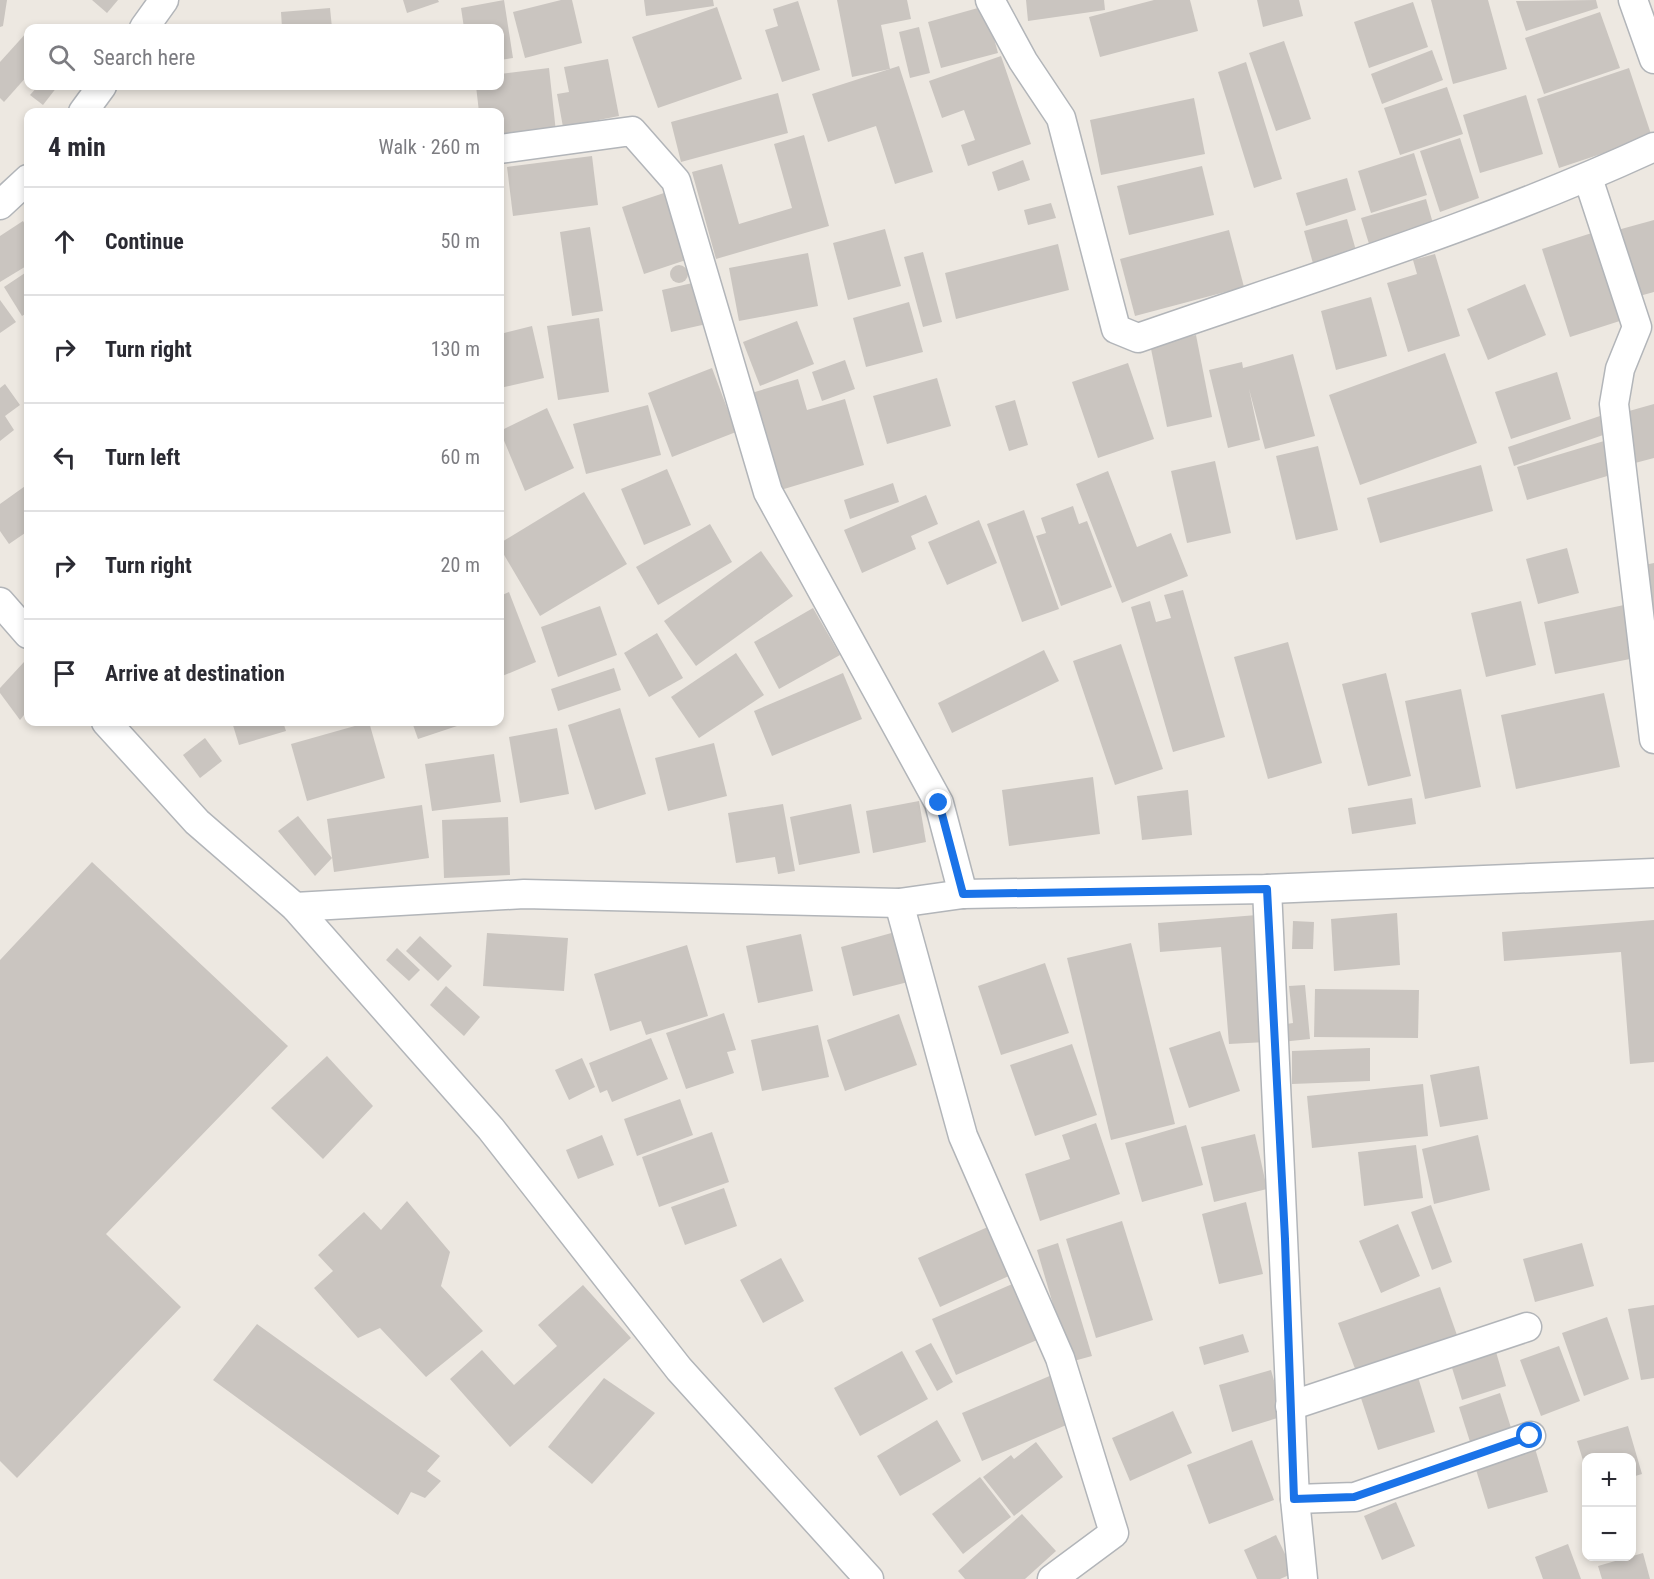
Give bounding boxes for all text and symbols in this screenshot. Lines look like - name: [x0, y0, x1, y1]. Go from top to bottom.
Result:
- search box: [24, 24, 504, 90]
- icon: search: [45, 41, 78, 74]
- text: Search here: [93, 45, 195, 70]
- text: 4 min: [48, 132, 106, 162]
- text: Walk · 260 m: [379, 135, 480, 159]
- icon: ahead: [48, 225, 81, 258]
- text: Continue: [105, 229, 184, 254]
- text: 50 m: [441, 229, 480, 253]
- icon: right: [48, 333, 81, 366]
- text: Turn right: [105, 337, 192, 362]
- text: 130 m: [431, 337, 480, 361]
- icon: left: [48, 441, 81, 474]
- text: Turn left: [105, 445, 180, 470]
- text: 60 m: [441, 445, 480, 469]
- icon: right: [48, 549, 81, 582]
- text: Turn right: [105, 553, 192, 578]
- text: 20 m: [441, 553, 480, 577]
- icon: arrive: [48, 657, 81, 690]
- text: Arrive at destination: [105, 661, 285, 686]
- route end: [925, 789, 951, 815]
- route start: [1516, 1422, 1542, 1448]
- map controls: [1582, 1453, 1636, 1561]
- button: +: [1582, 1453, 1636, 1507]
- button: −: [1582, 1507, 1636, 1561]

